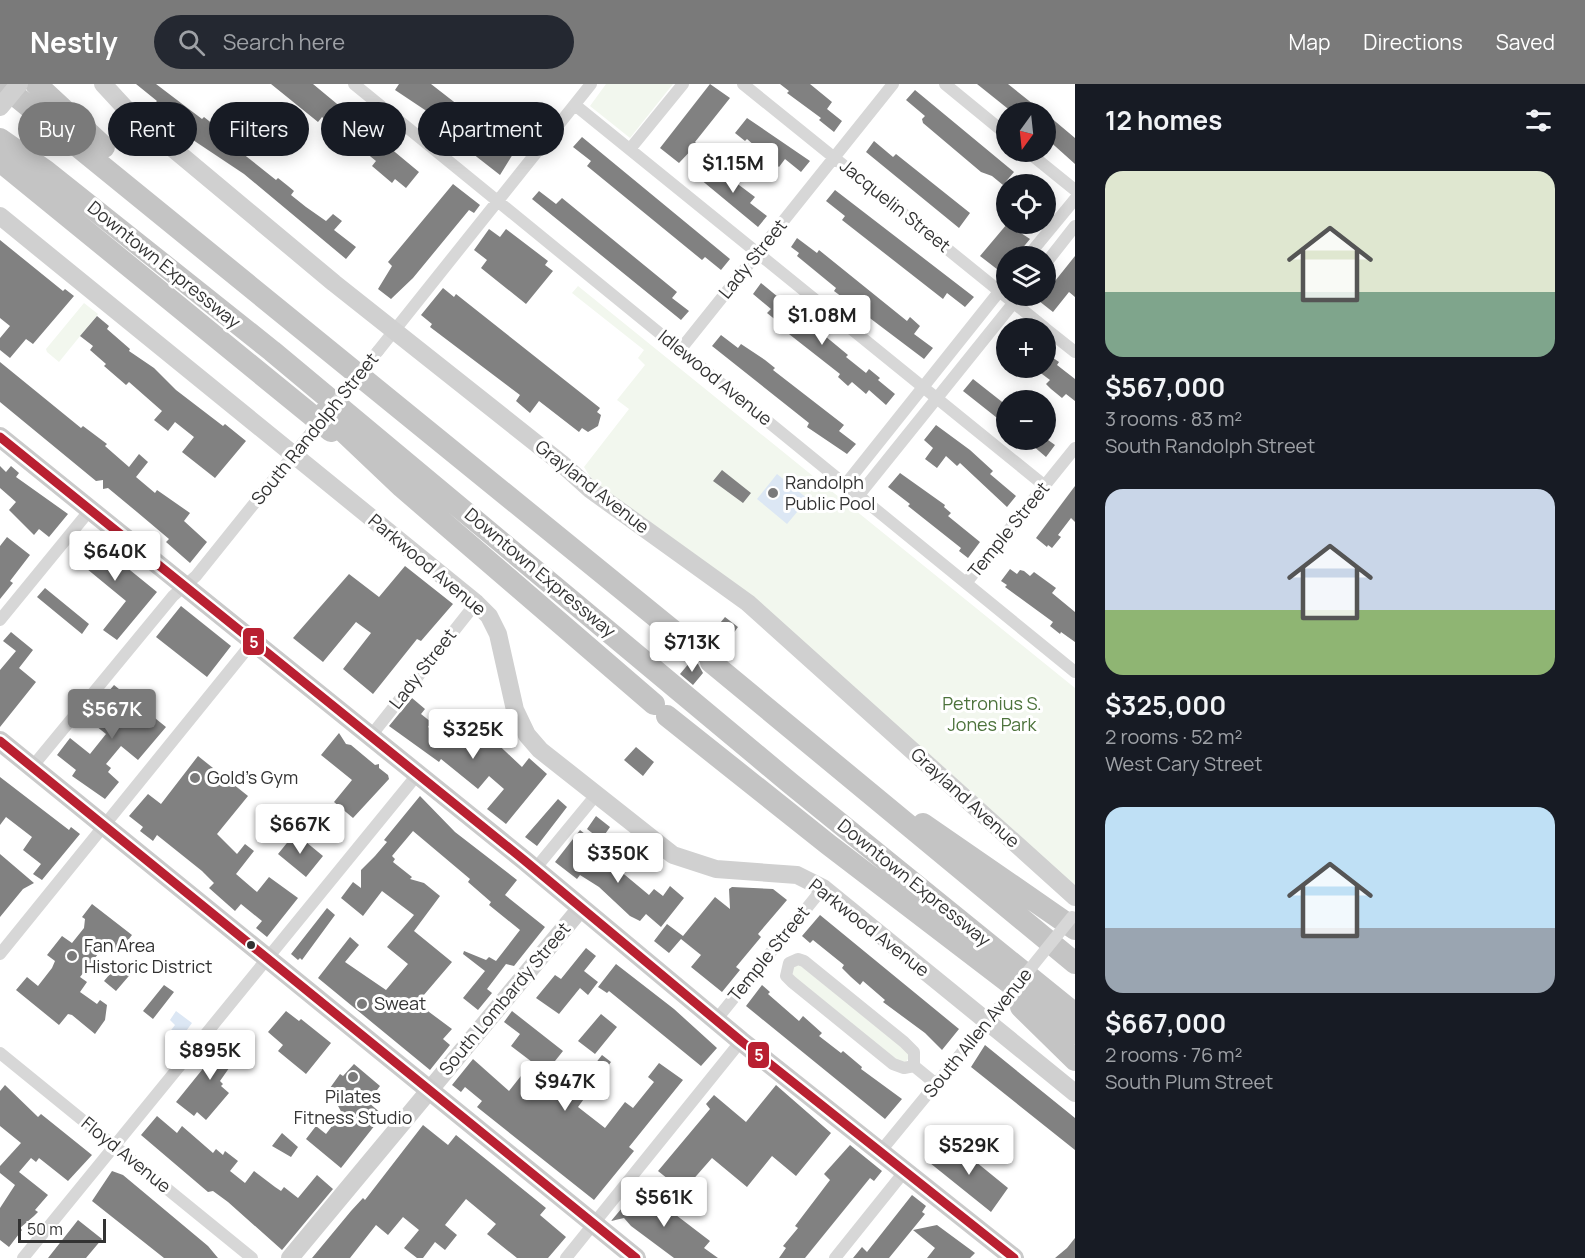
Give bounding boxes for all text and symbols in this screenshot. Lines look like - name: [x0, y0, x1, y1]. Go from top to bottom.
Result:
- search box: [154, 15, 574, 69]
- text: Nestly: [30, 23, 118, 61]
- icon: search: [175, 26, 208, 59]
- text: Search here: [223, 27, 345, 57]
- text: Map: [1289, 28, 1330, 56]
- text: Directions: [1363, 28, 1463, 56]
- text: Saved: [1496, 28, 1555, 56]
- chip: Buy: [18, 102, 96, 156]
- chip: Rent: [108, 102, 197, 156]
- chip: Filters: [209, 102, 309, 156]
- chip: New: [321, 102, 406, 156]
- chip: Apartment: [418, 102, 564, 156]
- north arrow: [996, 102, 1056, 162]
- map controls: [996, 102, 1056, 450]
- text: 12 homes: [1105, 102, 1222, 138]
- icon: filters: [1522, 104, 1555, 137]
- pin: $1.15M: [684, 143, 782, 194]
- text: $1.15M: [702, 149, 764, 176]
- street label: Jacquelin Street: [835, 153, 956, 257]
- button: locate: [996, 174, 1056, 234]
- street label: Downtown Expressway: [83, 195, 246, 334]
- icon: home: [1276, 210, 1384, 318]
- street label: Lady Street: [713, 214, 792, 303]
- button: layers: [996, 246, 1056, 306]
- pin: $1.08M: [773, 295, 871, 346]
- text: $1.08M: [787, 301, 857, 328]
- button: +: [996, 318, 1056, 378]
- street label: Idlewood Avenue: [654, 324, 778, 431]
- street label: South Randolph Street: [245, 347, 383, 509]
- text: $567,000: [1105, 369, 1225, 405]
- button: −: [996, 390, 1056, 450]
- text: 3 rooms · 83 m²: [1105, 405, 1242, 432]
- text: South Randolph Street: [1105, 432, 1315, 459]
- street label: Grayland Avenue: [531, 434, 655, 538]
- place label: Randolph Public Pool: [785, 470, 876, 515]
- street label: Temple Street: [962, 476, 1054, 582]
- marker: Randolph Public Pool: [766, 486, 780, 500]
- street label: Downtown Expressway: [460, 502, 622, 643]
- street label: Parkwood Avenue: [364, 508, 491, 621]
- icon: home: [1276, 528, 1384, 636]
- pin: $640K: [73, 531, 157, 582]
- text: $640K: [83, 537, 147, 564]
- pin: $713K: [650, 622, 734, 673]
- street label: Lady Street: [383, 623, 461, 714]
- line badge: 5: [242, 627, 265, 656]
- text: $713K: [664, 628, 720, 655]
- text: 5: [249, 631, 259, 653]
- text: $325,000: [1105, 687, 1226, 723]
- pin: $567K: [70, 689, 154, 740]
- park label: Petronius S. Jones Park: [942, 691, 1042, 736]
- text: $567K: [82, 695, 142, 722]
- pin: $325K: [431, 709, 515, 760]
- text: $325K: [443, 715, 503, 742]
- text: 2 rooms · 52 m²: [1105, 723, 1242, 750]
- street label: Grayland Avenue: [906, 742, 1025, 853]
- text: West Cary Street: [1105, 750, 1263, 777]
- place label: Gold's Gym: [207, 765, 298, 789]
- marker: Gold's Gym: [188, 771, 202, 785]
- pin: $667K: [258, 804, 342, 855]
- text: $667K: [269, 810, 331, 837]
- street label: Downtown Expressway: [833, 813, 996, 952]
- pin: $350K: [576, 833, 660, 884]
- text: $350K: [587, 839, 649, 866]
- icon: home: [1276, 846, 1384, 954]
- street label: Parkwood Avenue: [804, 873, 935, 982]
- street label: Temple Street: [722, 900, 814, 1006]
- street label: South Lombardy Street: [433, 917, 575, 1080]
- place label: Fan Area Historic District: [84, 933, 213, 978]
- unlabelled marker: [245, 939, 257, 951]
- marker: Fan Area Historic District: [65, 949, 79, 963]
- street label: South Allen Avenue: [918, 963, 1037, 1102]
- place label: Sweat: [374, 991, 426, 1015]
- marker: Sweat: [355, 997, 369, 1011]
- text: $667,000: [1105, 1005, 1226, 1041]
- pin: $895K: [168, 1030, 252, 1081]
- text: $895K: [179, 1036, 241, 1063]
- line badge: 5: [747, 1041, 770, 1069]
- text: 2 rooms · 76 m²: [1105, 1041, 1242, 1068]
- text: 5: [754, 1044, 764, 1066]
- pin: $947K: [523, 1061, 607, 1112]
- text: $947K: [535, 1067, 595, 1094]
- text: South Plum Street: [1105, 1068, 1273, 1095]
- marker: Pilates Fitness Studio: [346, 1070, 360, 1084]
- place label: Pilates Fitness Studio: [294, 1084, 412, 1129]
- street label: Floyd Avenue: [77, 1111, 176, 1198]
- pin: $529K: [927, 1125, 1011, 1176]
- text: $529K: [938, 1131, 1000, 1158]
- pin: $561K: [622, 1177, 706, 1228]
- text: $561K: [635, 1183, 693, 1210]
- scale bar: [18, 1216, 106, 1244]
- text: 50 m: [27, 1218, 63, 1240]

